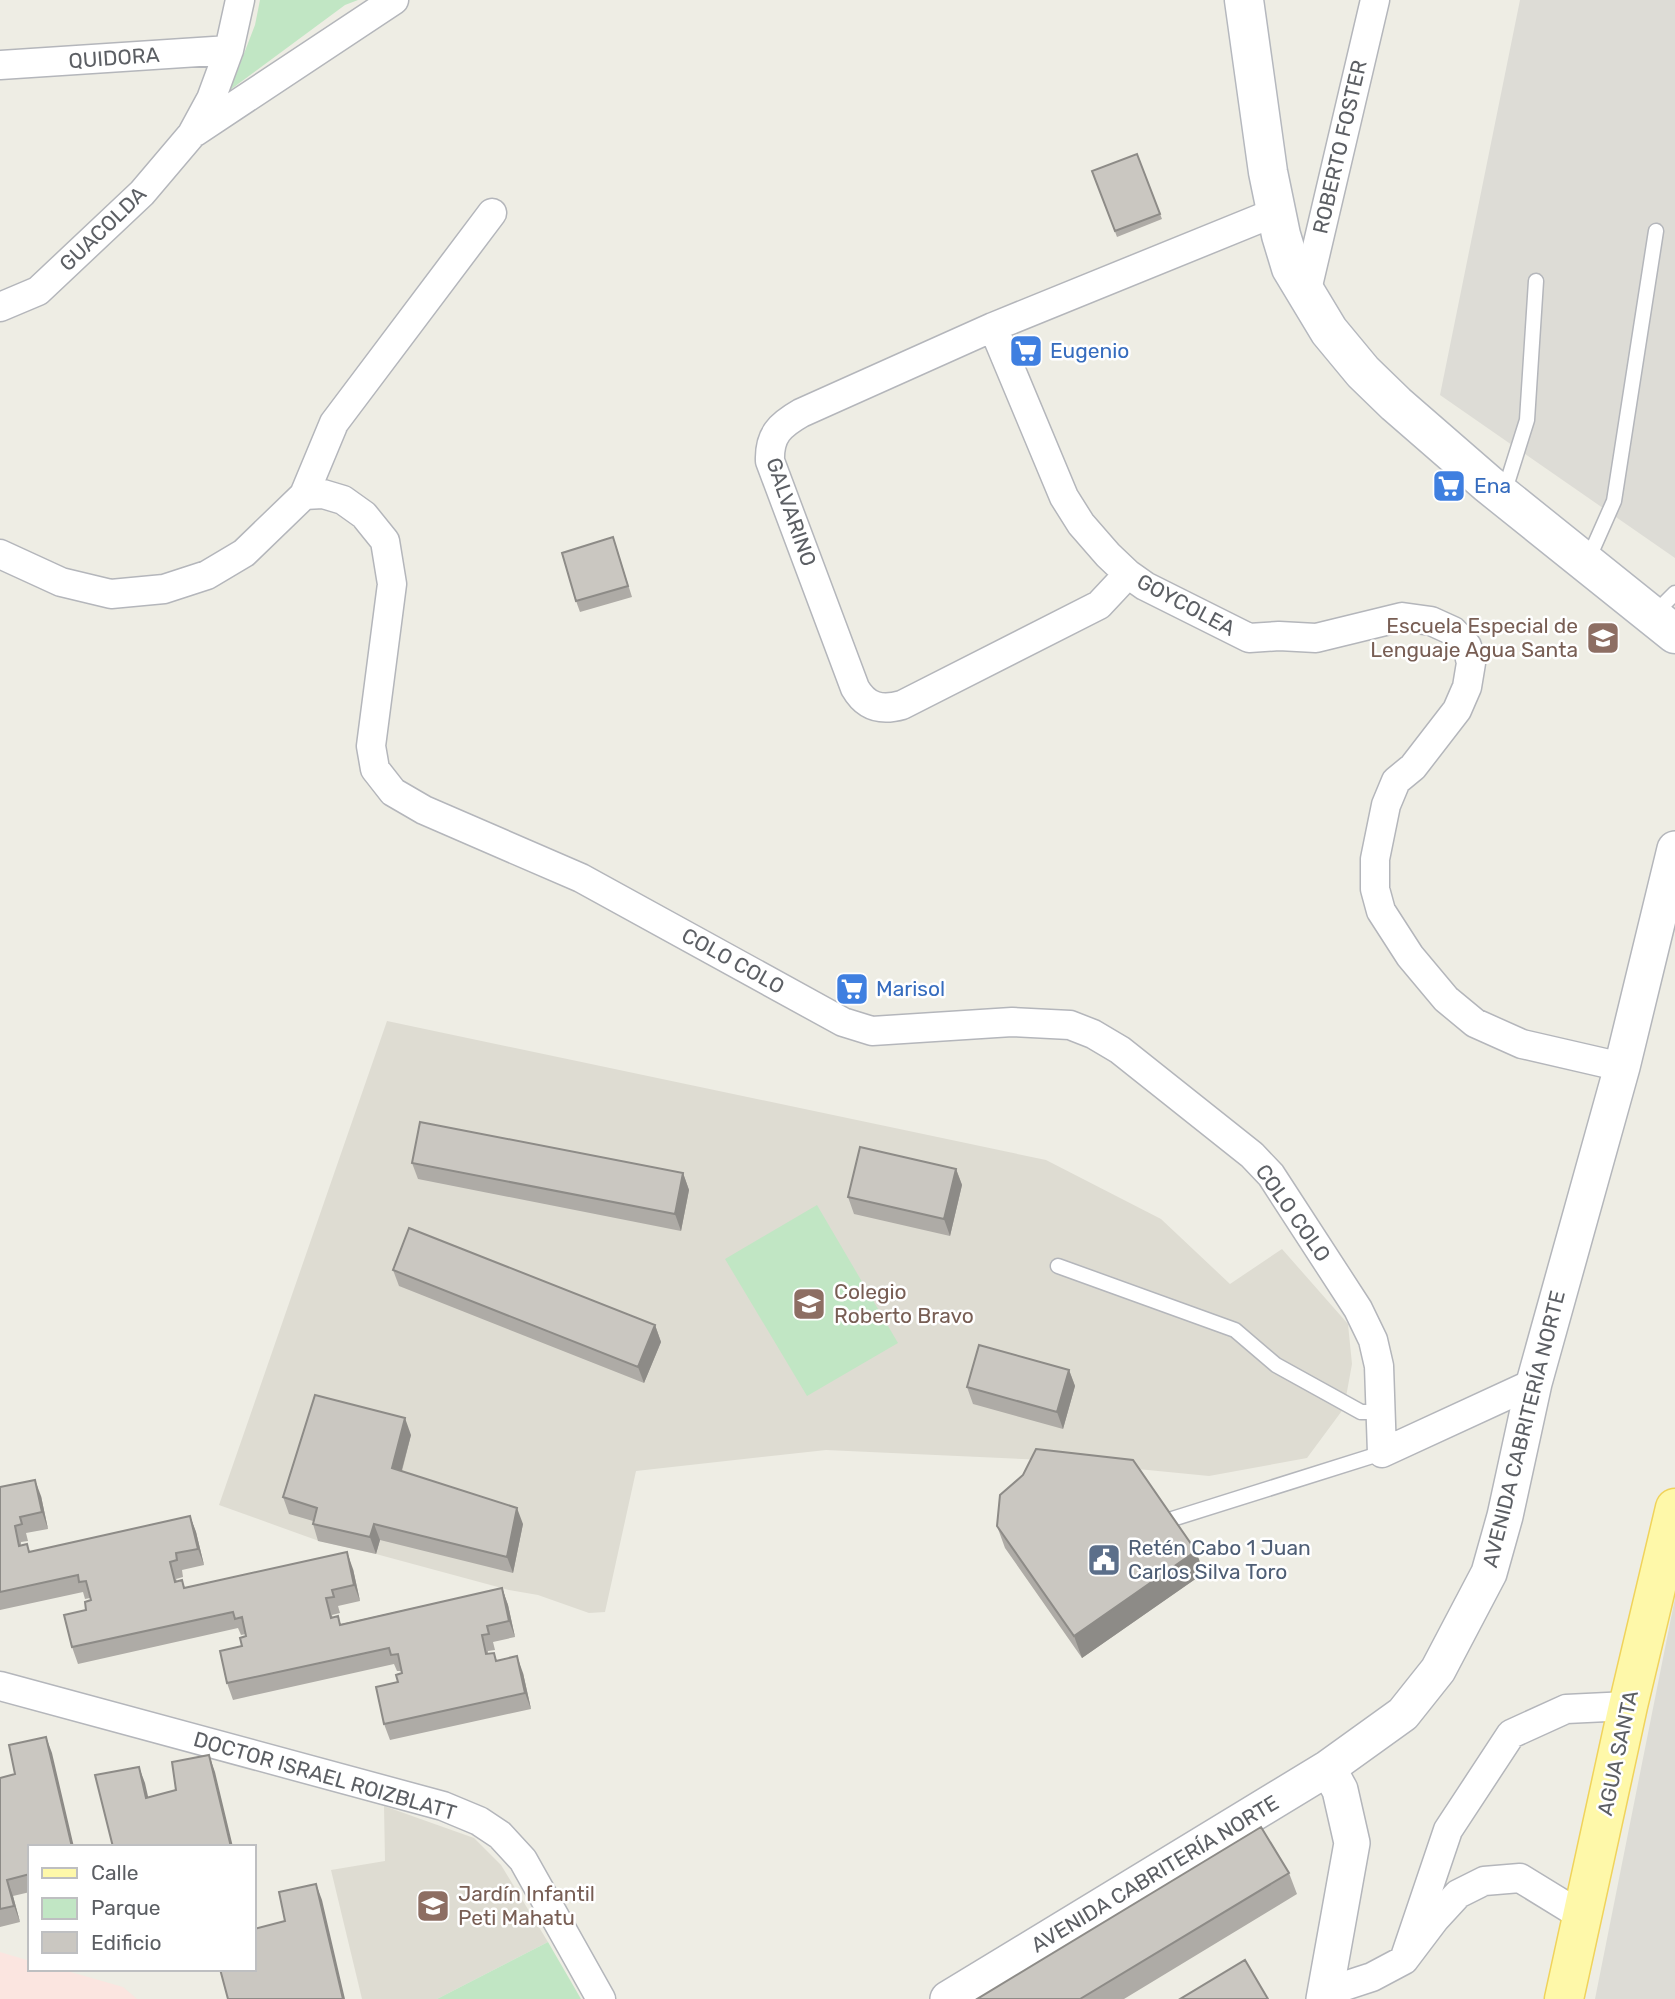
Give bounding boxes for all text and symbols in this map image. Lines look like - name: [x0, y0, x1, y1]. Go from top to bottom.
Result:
- street label: QUIDORA: [68, 42, 160, 73]
- street label: ROBERTO FOSTER: [1307, 58, 1372, 236]
- street label: GUACOLDA: [54, 181, 151, 276]
- supermarket icon: Eugenio: [1007, 332, 1045, 370]
- place label: Eugenio: [1050, 338, 1129, 363]
- street label: GALVARINO: [761, 454, 822, 569]
- supermarket icon: Ena: [1430, 467, 1468, 505]
- place label: Ena: [1474, 473, 1511, 498]
- street label: GOYCOLEA: [1133, 568, 1240, 641]
- place label: Escuela Especial de Lenguaje Agua Santa: [1370, 613, 1578, 662]
- school or university icon: Escuela Especial de Lenguaje Agua Santa: [1584, 619, 1622, 657]
- street label: COLO COLO: [678, 922, 789, 999]
- supermarket icon: Marisol: [833, 970, 871, 1008]
- place label: Marisol: [876, 976, 945, 1001]
- street label: COLO COLO: [1251, 1159, 1336, 1266]
- place label: Colegio Roberto Bravo: [834, 1279, 974, 1328]
- school or university icon: Colegio Roberto Bravo: [790, 1285, 828, 1323]
- street label: AVENIDA CABRITERÍA NORTE: [1477, 1288, 1570, 1570]
- place label: Retén Cabo 1 Juan Carlos Silva Toro: [1128, 1535, 1311, 1584]
- public building icon: Retén Cabo 1 Juan Carlos Silva Toro: [1085, 1541, 1123, 1579]
- street label: AGUA SANTA: [1592, 1688, 1643, 1818]
- street label: DOCTOR ISRAEL ROIZBLATT: [191, 1726, 459, 1825]
- street label: AVENIDA CABRITERÍA NORTE: [1026, 1790, 1283, 1958]
- legend: [28, 1845, 256, 1971]
- text: Calle: [91, 1860, 139, 1885]
- place label: Jardín Infantil Peti Mahatu: [458, 1881, 595, 1930]
- school or university icon: Jardín Infantil Peti Mahatu: [414, 1887, 452, 1925]
- text: Parque: [91, 1895, 161, 1920]
- text: Edificio: [91, 1930, 161, 1955]

